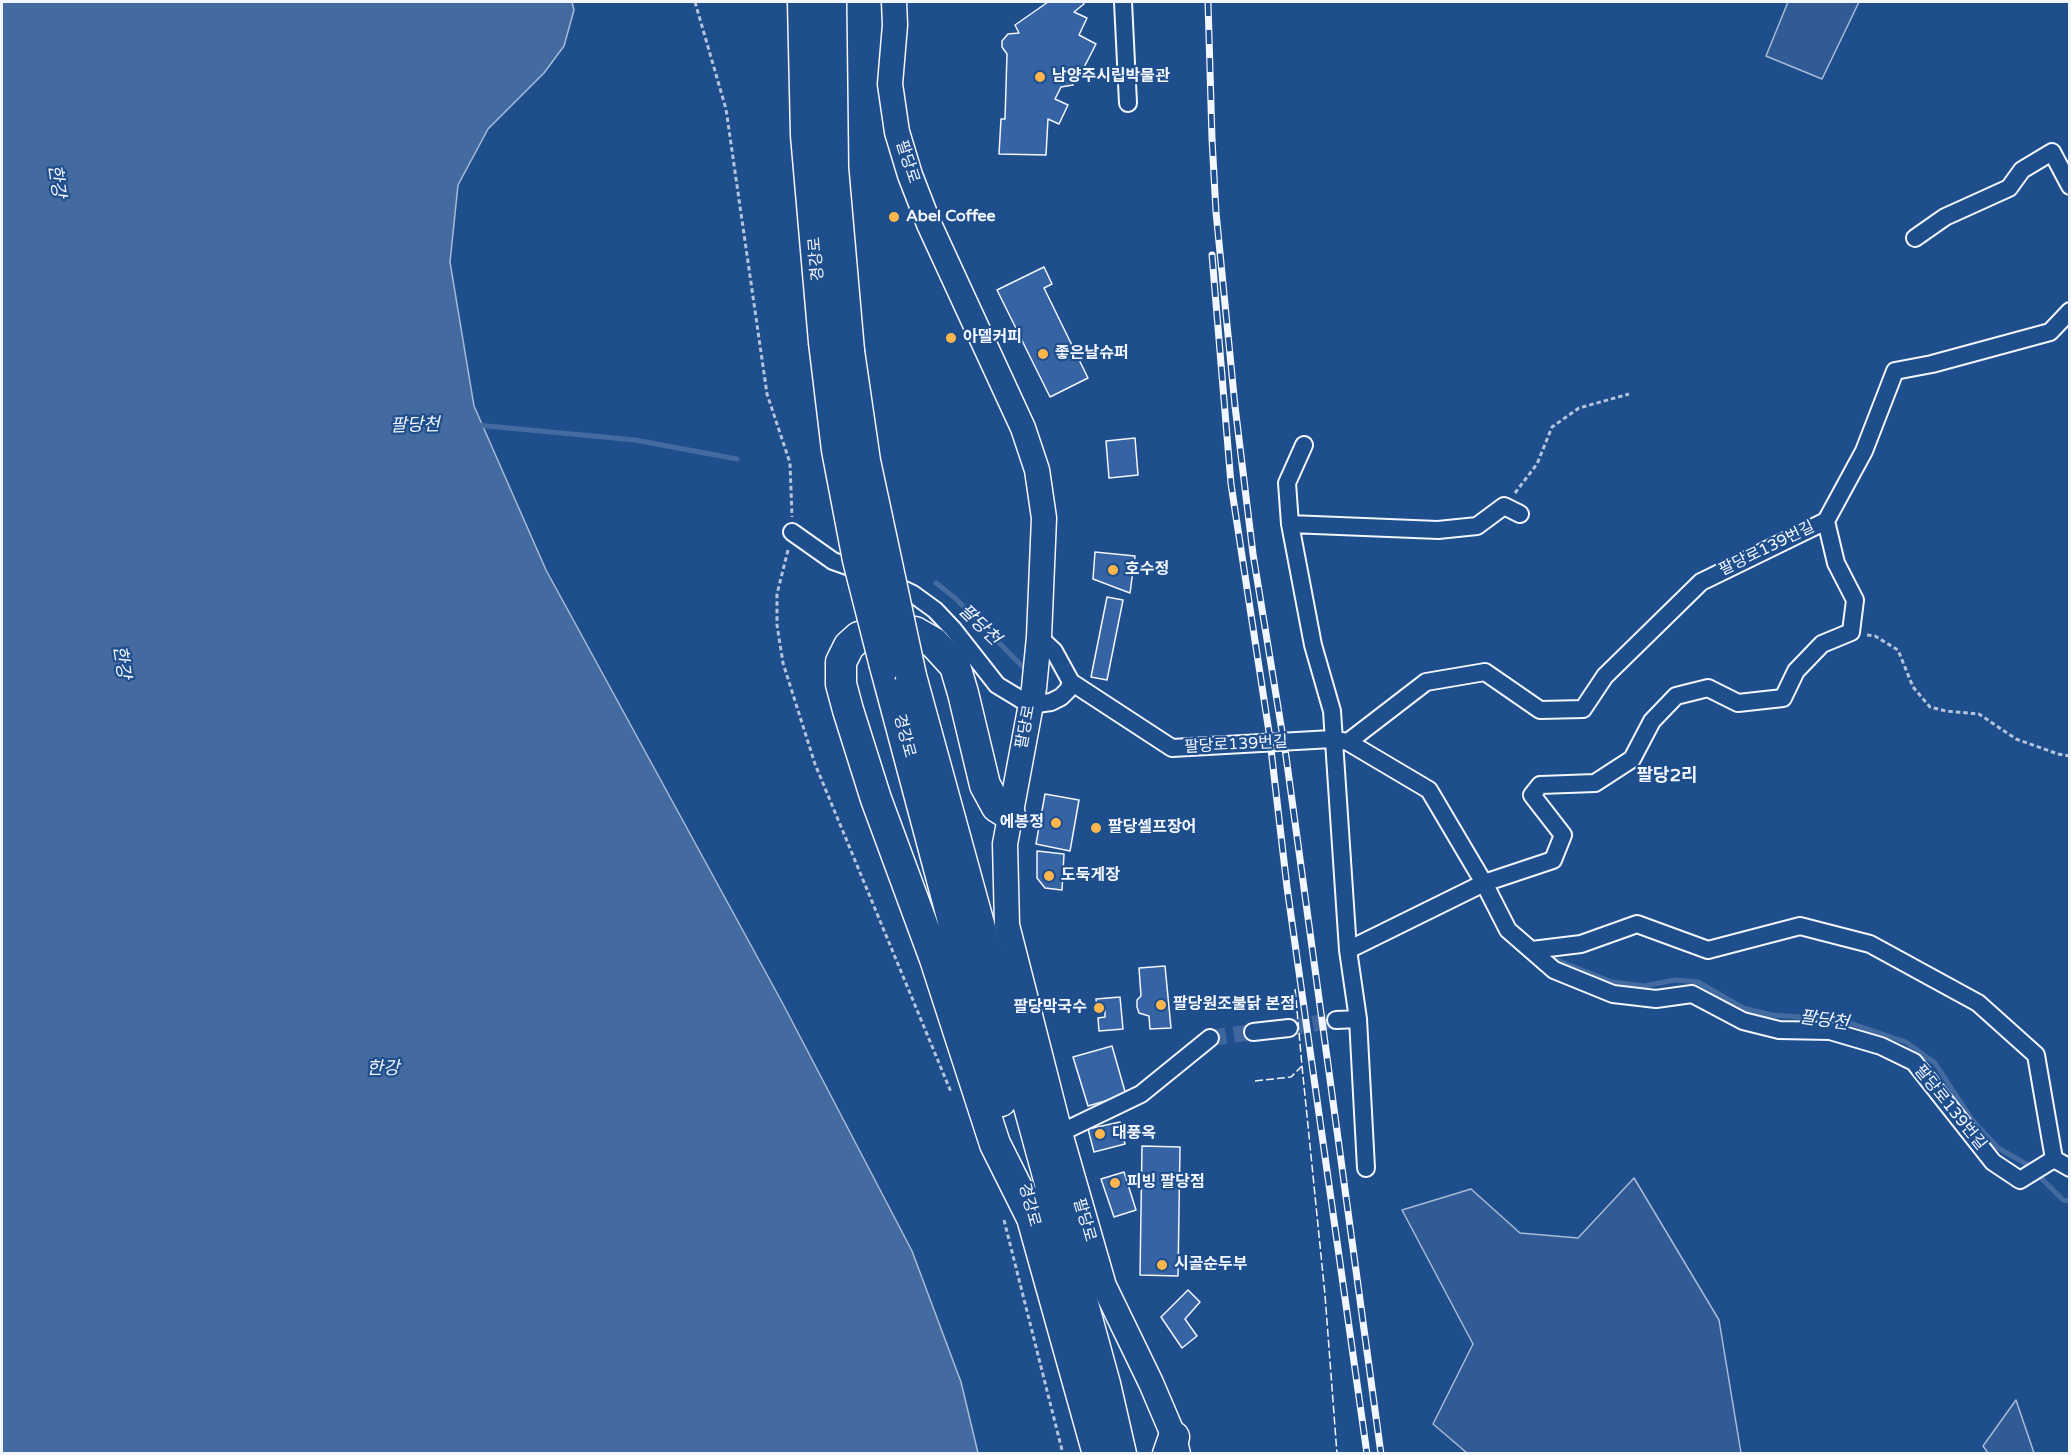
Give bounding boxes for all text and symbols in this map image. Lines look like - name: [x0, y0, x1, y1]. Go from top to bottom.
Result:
- place label: 남양주시립박물관: [1052, 67, 1170, 87]
- marker: 남양주시립박물관: [1033, 70, 1047, 84]
- street label: 팔당로: [891, 138, 923, 186]
- water label: 한강: [43, 163, 69, 199]
- place label: Abel Coffee: [906, 207, 996, 227]
- marker: Abel Coffee: [887, 210, 901, 224]
- street label: 경강로: [806, 236, 828, 282]
- place label: 아델커피: [963, 328, 1022, 348]
- marker: 아델커피: [944, 331, 958, 345]
- place label: 좋은날슈퍼: [1055, 344, 1129, 364]
- marker: 좋은날슈퍼: [1036, 347, 1050, 361]
- water label: 팔당천: [390, 415, 440, 437]
- street label: 팔당로139번길: [1716, 518, 1818, 580]
- place label: 호수정: [1125, 560, 1169, 580]
- marker: 호수정: [1106, 563, 1120, 577]
- water label: 팔당천: [954, 600, 1004, 650]
- water label: 한강: [108, 644, 134, 680]
- street label: 팔당로: [1012, 703, 1040, 751]
- street label: 경강로: [889, 712, 919, 760]
- street label: 팔당로139번길: [1184, 733, 1288, 757]
- district label: 팔당2리: [1637, 765, 1697, 787]
- place label: 에봉정: [1000, 813, 1044, 833]
- marker: 에봉정: [1049, 816, 1063, 830]
- place label: 팔당셀프장어: [1108, 818, 1196, 838]
- marker: 팔당셀프장어: [1089, 821, 1103, 835]
- place label: 도둑게장: [1061, 866, 1120, 886]
- marker: 도둑게장: [1042, 869, 1056, 883]
- place label: 팔당원조불닭 본점: [1173, 995, 1295, 1015]
- place label: 팔당막국수: [1013, 998, 1087, 1018]
- marker: 팔당원조불닭 본점: [1154, 998, 1168, 1012]
- marker: 팔당막국수: [1092, 1001, 1106, 1015]
- water label: 팔당천: [1798, 1007, 1850, 1035]
- water label: 한강: [366, 1058, 400, 1080]
- street label: 팔당로139번길: [1910, 1062, 1990, 1154]
- place label: 대풍옥: [1112, 1124, 1156, 1144]
- marker: 대풍옥: [1093, 1127, 1107, 1141]
- place label: 피빙 팔당점: [1127, 1173, 1205, 1193]
- marker: 피빙 팔당점: [1108, 1176, 1122, 1190]
- street label: 경강로: [1014, 1181, 1044, 1229]
- street label: 팔당로: [1069, 1196, 1099, 1244]
- place label: 시골순두부: [1174, 1255, 1248, 1275]
- marker: 시골순두부: [1155, 1258, 1169, 1272]

